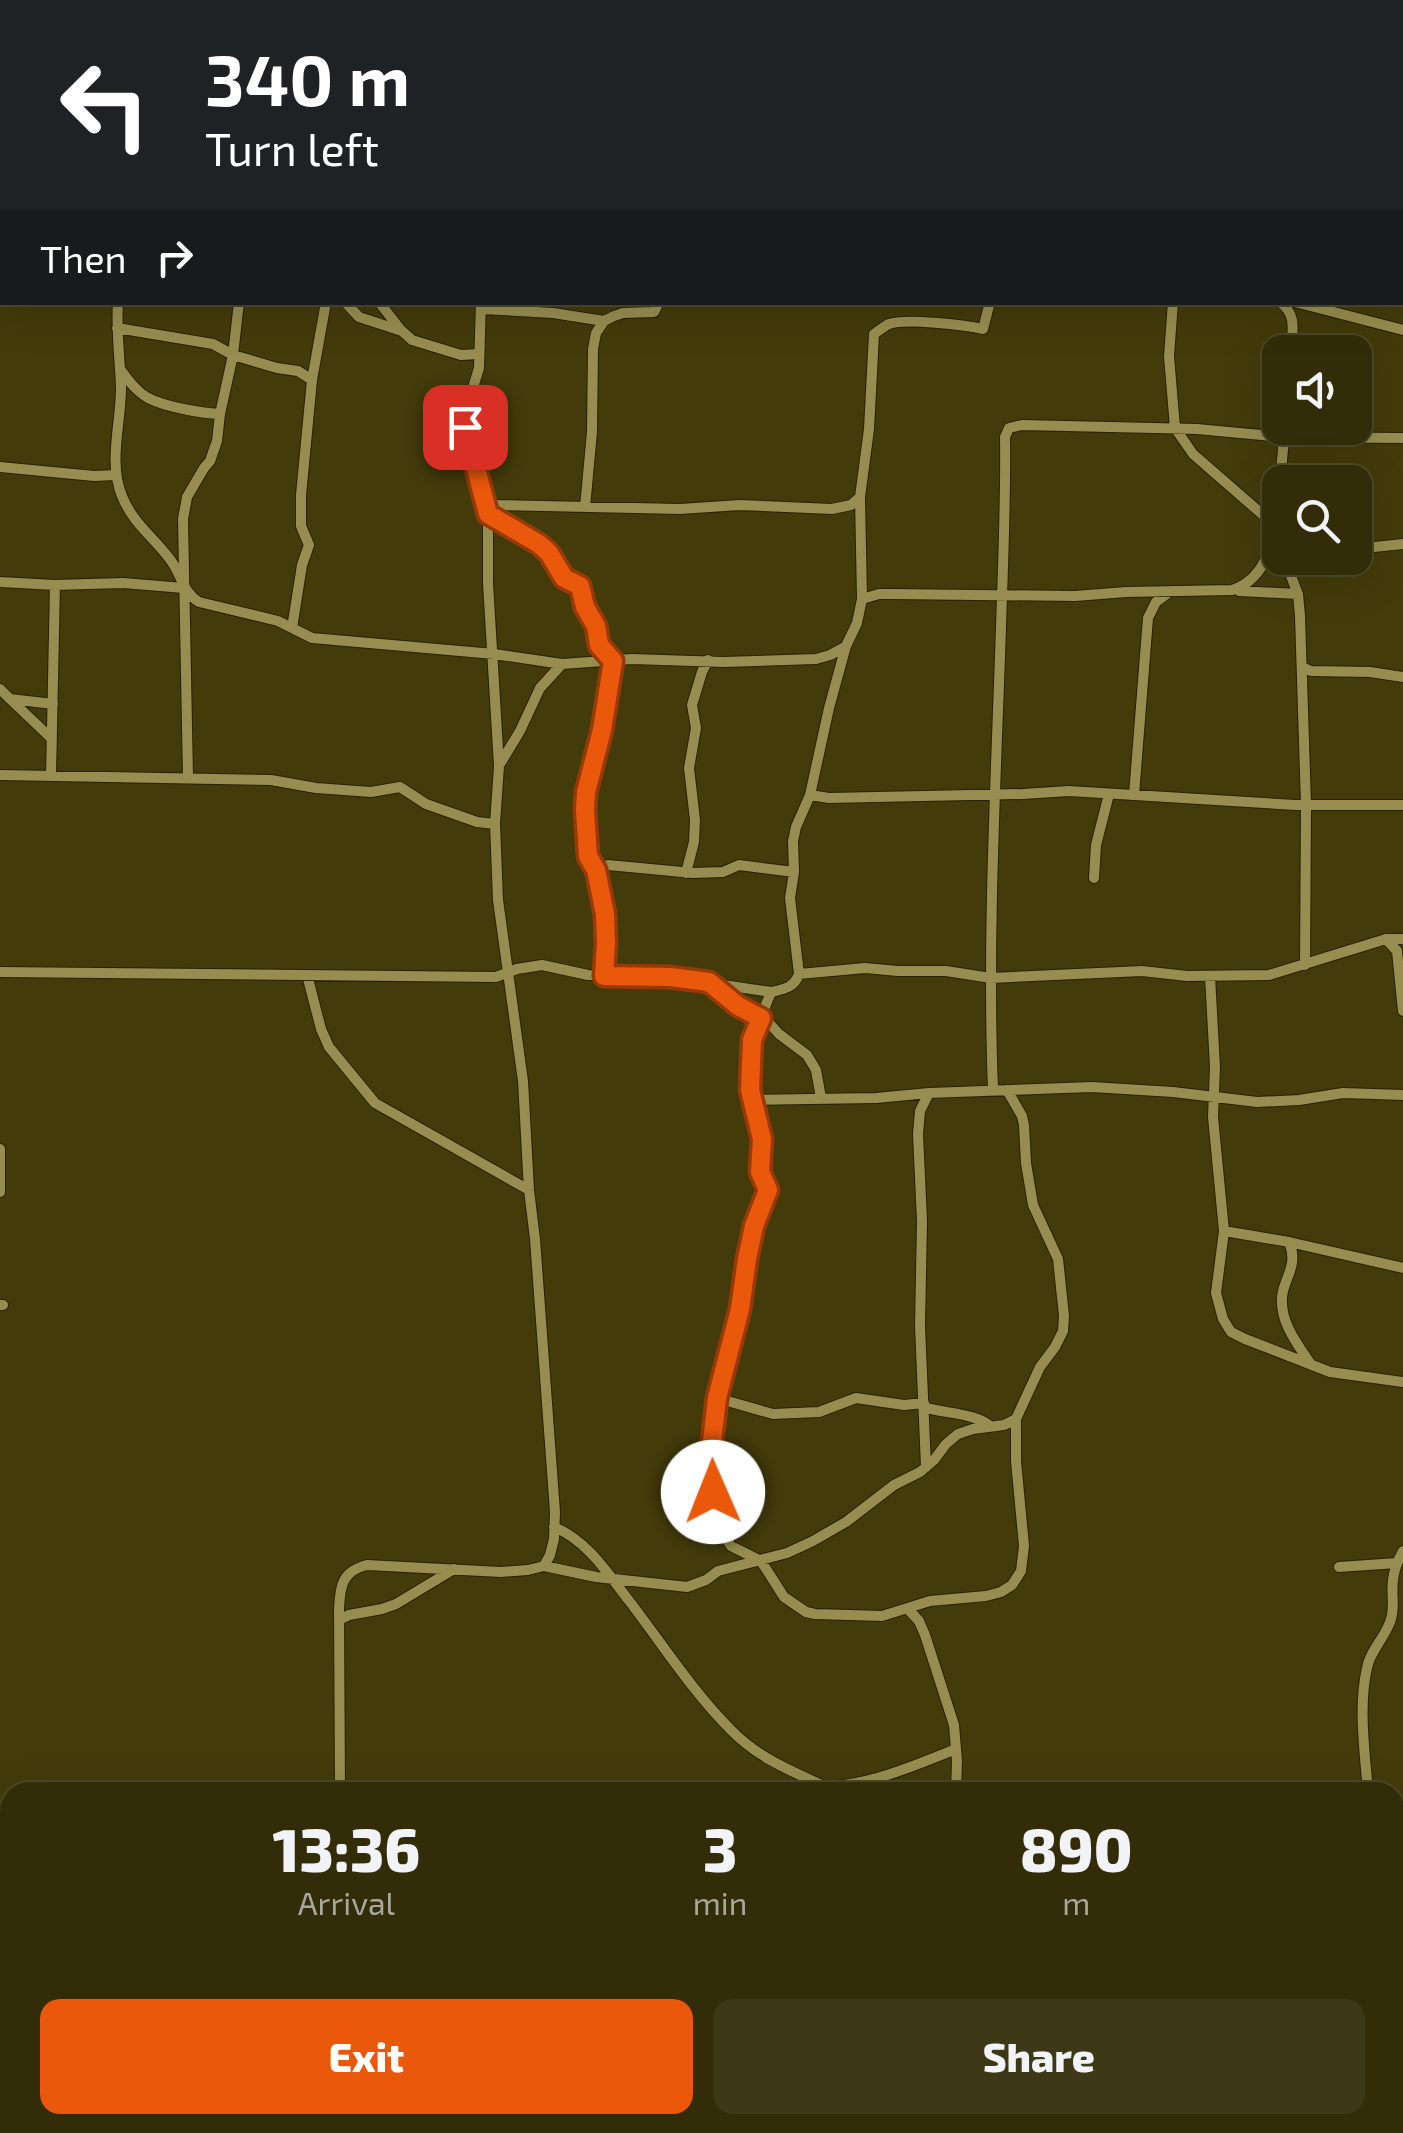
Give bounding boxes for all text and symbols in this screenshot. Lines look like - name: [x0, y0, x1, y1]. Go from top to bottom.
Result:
- text: 340 m: [205, 36, 410, 120]
- icon: left: [40, 40, 170, 170]
- text: Turn left: [205, 121, 379, 175]
- icon: right: [147, 230, 202, 285]
- text: Then: [40, 235, 127, 281]
- map controls: [1262, 335, 1372, 575]
- button: sound: [1262, 335, 1372, 445]
- pin: [423, 385, 508, 470]
- icon: arrive: [438, 400, 493, 455]
- button: search: [1262, 465, 1372, 575]
- position arrow: [661, 1440, 765, 1544]
- text: 13:36: [272, 1812, 420, 1884]
- text: 3: [703, 1812, 737, 1884]
- text: 890: [1020, 1812, 1133, 1884]
- text: Arrival: [298, 1883, 395, 1921]
- text: min: [693, 1883, 747, 1921]
- text: m: [1062, 1883, 1090, 1921]
- button: Exit: [40, 1999, 693, 2114]
- button: Share: [713, 1999, 1365, 2114]

